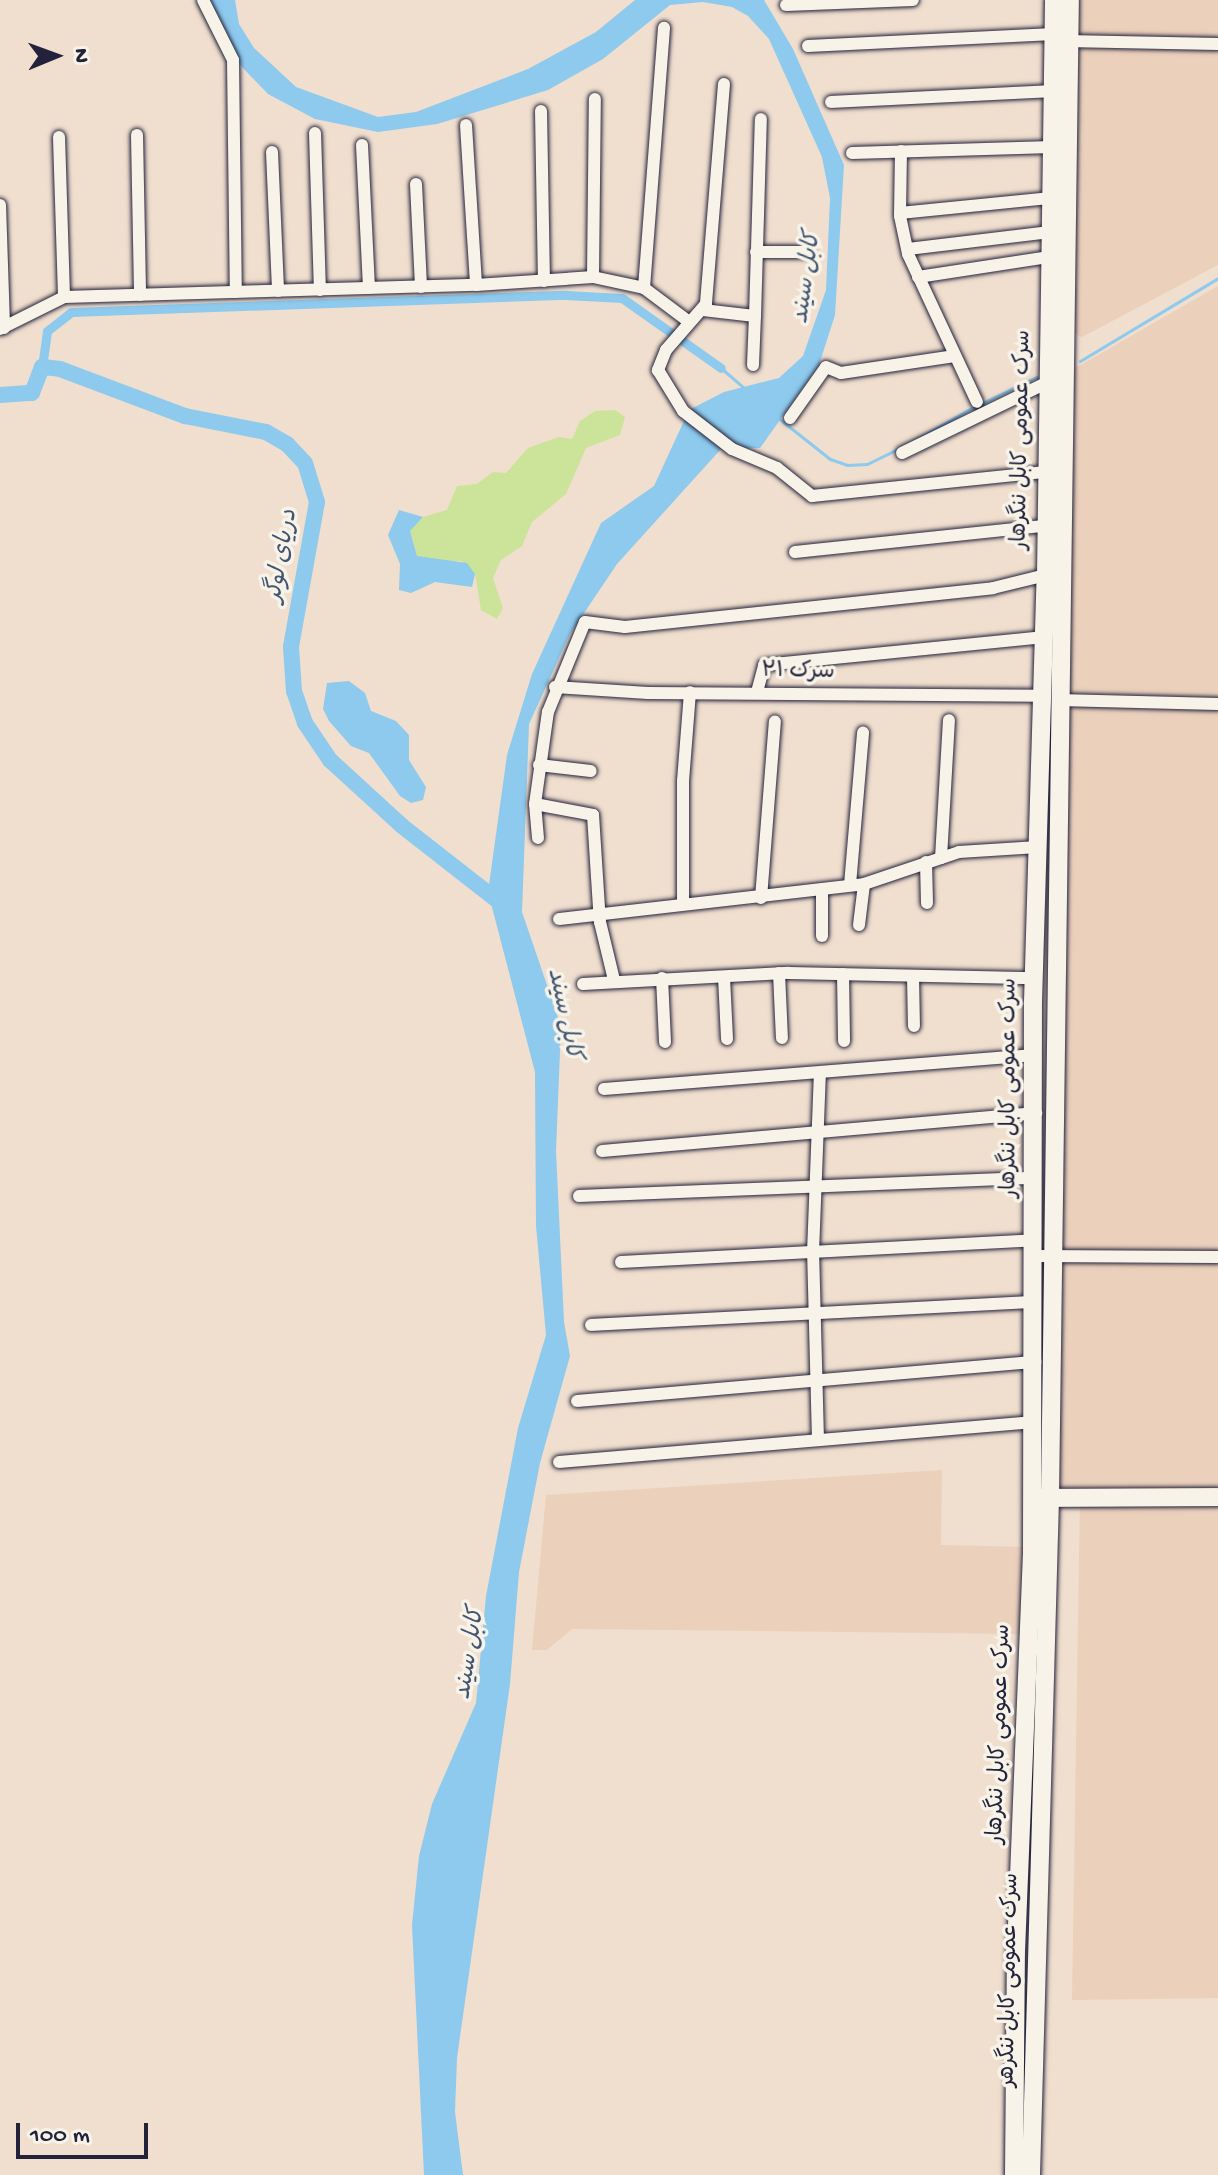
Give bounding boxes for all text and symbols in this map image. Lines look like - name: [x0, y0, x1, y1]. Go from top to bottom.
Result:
- north arrow: [16, 16, 96, 96]
- text: N: [67, 48, 93, 63]
- water label: کابل سيند: [787, 230, 829, 326]
- street label: سرک عمومی کابل ننگرهار: [1008, 330, 1038, 550]
- water label: دریای لوگر: [261, 507, 305, 605]
- street label: سرک ۲۱: [761, 659, 835, 687]
- water label: کابل سيند: [539, 966, 587, 1062]
- street label: سرک عمومی کابل ننگرهار: [998, 978, 1024, 1198]
- water label: کابل سيند: [450, 1606, 492, 1702]
- street label: سرک عمومی کابل ننگرهار: [984, 1624, 1018, 1844]
- street label: سرک عمومی کابل ننگرهر: [996, 1873, 1026, 2087]
- scale bar: [20, 2107, 152, 2157]
- text: 100 m: [30, 2122, 90, 2151]

